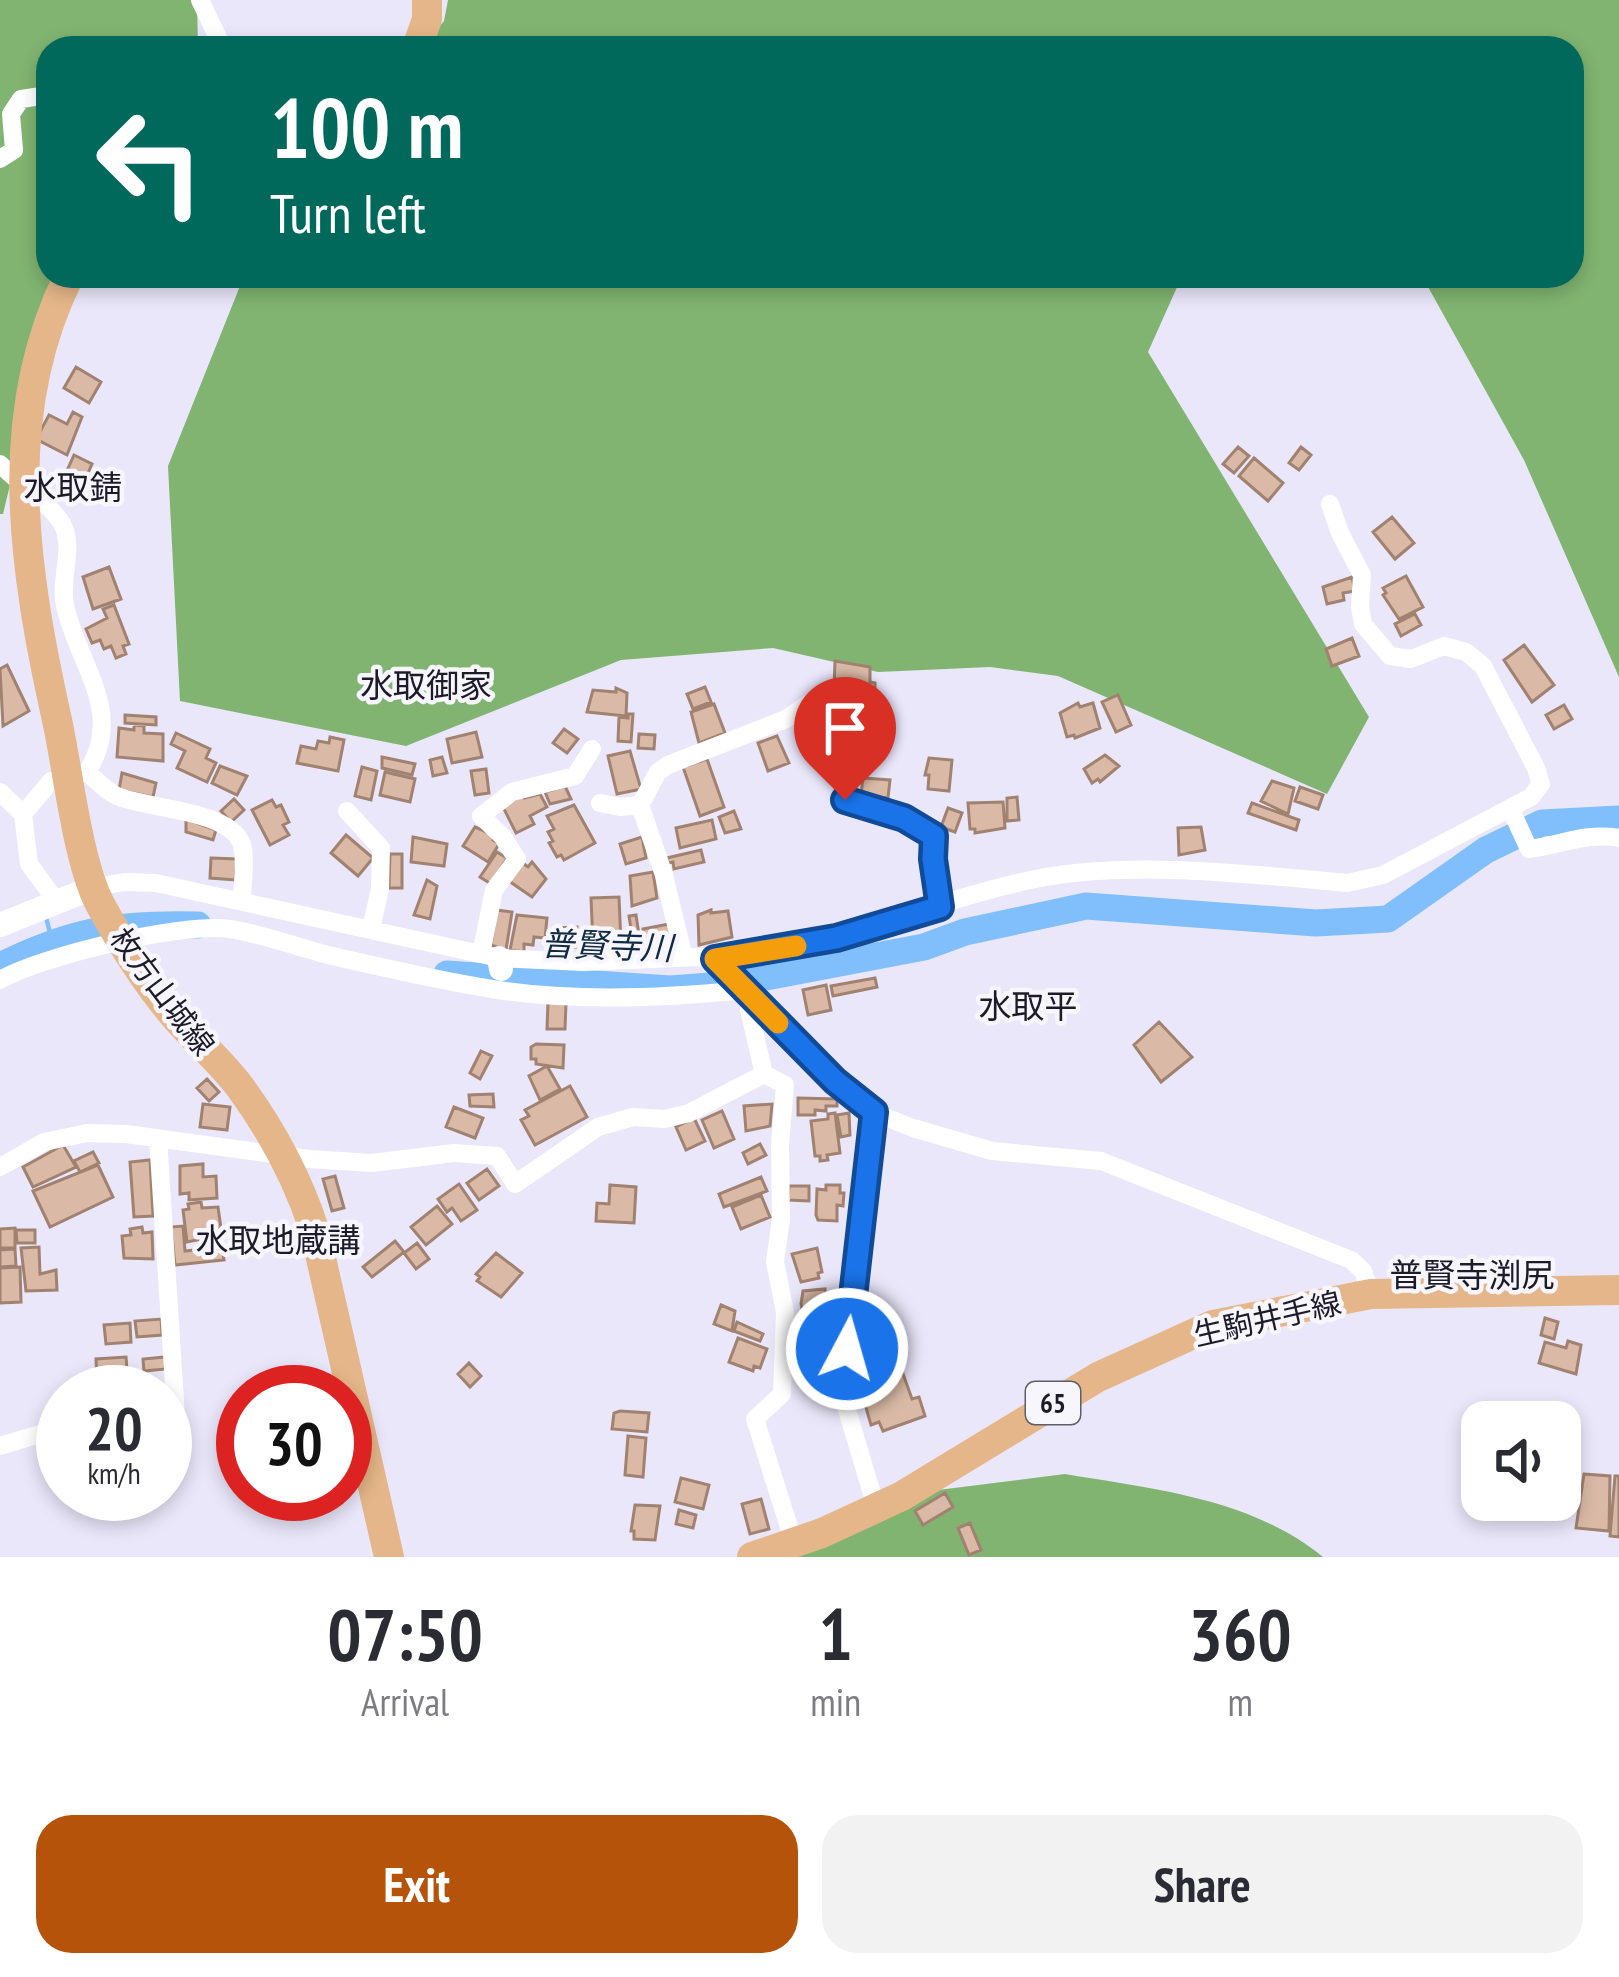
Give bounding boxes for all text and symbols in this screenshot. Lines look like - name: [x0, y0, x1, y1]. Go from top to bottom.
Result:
- text: 100 m: [270, 72, 463, 181]
- icon: left: [72, 84, 228, 240]
- text: Turn left: [270, 178, 426, 248]
- district label: 水取錆: [24, 465, 123, 508]
- district label: 水取御家: [360, 663, 492, 706]
- pin: [794, 677, 896, 800]
- icon: arrive: [812, 695, 878, 761]
- street label: 枚方山城線: [102, 919, 224, 1063]
- water label: 普賢寺川: [540, 921, 677, 969]
- district label: 水取平: [979, 984, 1078, 1027]
- district label: 水取地蔵講: [196, 1218, 361, 1261]
- district label: 普賢寺渕尻: [1390, 1253, 1555, 1296]
- street label: 生駒井手線: [1190, 1282, 1344, 1354]
- position arrow: [784, 1286, 910, 1412]
- speed limit sign: 30: [216, 1365, 372, 1521]
- road number: 65: [1026, 1382, 1080, 1424]
- text: 20: [85, 1389, 143, 1467]
- map controls: [1461, 1401, 1581, 1521]
- button: sound: [1461, 1401, 1581, 1521]
- text: km/h: [87, 1453, 141, 1492]
- text: 07:50: [327, 1587, 483, 1680]
- text: 1: [819, 1587, 853, 1680]
- text: 360: [1188, 1587, 1292, 1680]
- text: Arrival: [361, 1676, 449, 1727]
- text: min: [810, 1676, 861, 1727]
- text: m: [1227, 1676, 1253, 1727]
- button: Exit: [36, 1815, 798, 1953]
- button: Share: [822, 1815, 1583, 1953]

